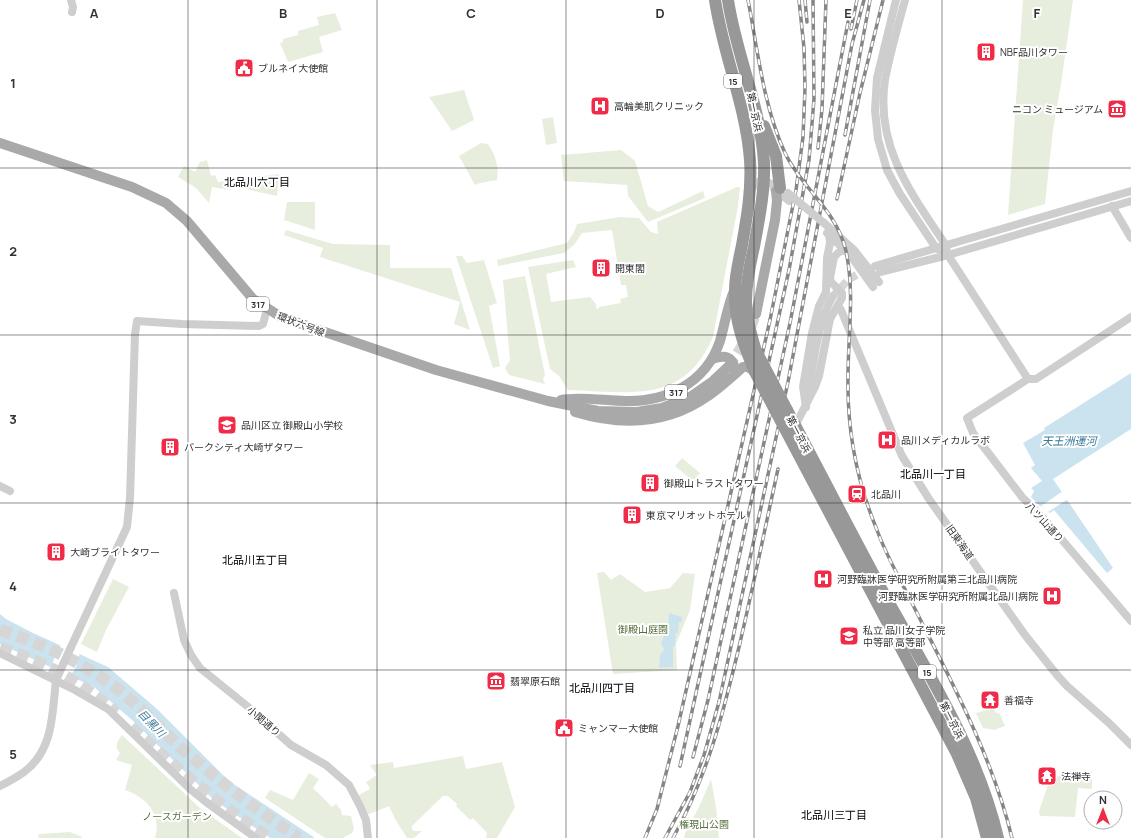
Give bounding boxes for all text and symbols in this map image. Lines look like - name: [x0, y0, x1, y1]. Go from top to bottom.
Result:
- text: A: [90, 4, 99, 22]
- text: B: [279, 4, 287, 22]
- text: C: [466, 4, 476, 22]
- text: D: [655, 4, 665, 22]
- text: E: [844, 4, 852, 22]
- text: F: [1034, 4, 1041, 22]
- building icon: NBF品川タワー: [975, 41, 997, 63]
- place label: NBF品川タワー: [1000, 45, 1068, 59]
- public building icon: ブルネイ大使館: [233, 57, 255, 79]
- place label: ブルネイ大使館: [258, 61, 328, 75]
- text: 1: [10, 74, 16, 92]
- road number: 15: [724, 74, 742, 88]
- street label: 第一京浜: [744, 91, 766, 133]
- hospital icon: 高輪美肌クリニック: [589, 95, 611, 117]
- museum icon: ニコン ミュージアム: [1106, 98, 1128, 120]
- place label: 高輪美肌クリニック: [614, 99, 704, 113]
- place label: ニコン ミュージアム: [1012, 102, 1103, 116]
- district label: 北品川六丁目: [224, 174, 290, 189]
- text: 2: [9, 242, 17, 260]
- building icon: 開東閣: [590, 257, 612, 279]
- place label: 開東閣: [615, 261, 645, 275]
- road number: 317: [247, 297, 269, 311]
- street label: 環状六号線: [275, 309, 327, 339]
- road number: 317: [665, 385, 687, 399]
- text: 3: [9, 410, 17, 428]
- street label: 第一京浜: [784, 413, 814, 455]
- school or university icon: 品川区立 御殿山小学校: [216, 414, 238, 436]
- place label: 品川区立 御殿山小学校: [241, 418, 343, 432]
- hospital icon: 品川メディカルラボ: [876, 429, 898, 451]
- place label: 品川メディカルラボ: [901, 433, 990, 447]
- water label: 天王洲運河: [1042, 433, 1098, 448]
- building icon: パークシティ大崎ザタワー: [159, 436, 181, 458]
- place label: パークシティ大崎ザタワー: [184, 440, 303, 454]
- district label: 北品川一丁目: [900, 466, 966, 481]
- building icon: 御殿山トラストタワー: [639, 472, 661, 494]
- place label: 御殿山トラストタワー: [664, 476, 764, 490]
- station icon: 北品川: [846, 483, 868, 505]
- place label: 北品川: [871, 487, 901, 501]
- street label: 八ツ山通り: [1023, 499, 1067, 545]
- building icon: 東京マリオットホテル: [621, 504, 643, 526]
- place label: 東京マリオットホテル: [646, 508, 746, 522]
- street label: 旧東海道: [943, 522, 977, 562]
- building icon: 大崎ブライトタワー: [45, 541, 67, 563]
- place label: 大崎ブライトタワー: [70, 545, 160, 559]
- district label: 北品川五丁目: [222, 552, 288, 567]
- hospital icon: 河野臨牀医学研究所附属第三北品川病院: [812, 568, 834, 590]
- place label: 河野臨牀医学研究所附属第三北品川病院: [837, 572, 1017, 586]
- text: 4: [9, 577, 17, 595]
- hospital icon: 河野臨牀医学研究所附属北品川病院: [1041, 585, 1063, 607]
- place label: 河野臨牀医学研究所附属北品川病院: [878, 589, 1038, 603]
- park label: 御殿山庭園: [618, 622, 668, 636]
- place label: 私立 品川女子学院 中等部 高等部: [863, 623, 945, 649]
- school or university icon: 私立 品川女子学院 中等部 高等部: [838, 625, 860, 647]
- road number: 15: [918, 665, 936, 679]
- museum icon: 翡翠原石館: [485, 670, 507, 692]
- place label: 翡翠原石館: [510, 674, 560, 688]
- district label: 北品川四丁目: [569, 680, 635, 695]
- temple icon: 善福寺: [979, 689, 1001, 711]
- place label: 善福寺: [1004, 693, 1034, 707]
- street label: 第一京浜: [937, 699, 967, 741]
- street label: 小関通り: [244, 703, 284, 739]
- water label: 目黒川: [135, 706, 170, 741]
- public building icon: ミャンマー大使館: [553, 717, 575, 739]
- place label: ミャンマー大使館: [578, 721, 658, 735]
- text: 5: [9, 745, 17, 763]
- temple icon: 法禅寺: [1036, 765, 1058, 787]
- place label: 法禅寺: [1061, 769, 1091, 783]
- north arrow: [1083, 790, 1123, 830]
- text: N: [1099, 792, 1107, 807]
- district label: 北品川三丁目: [801, 807, 867, 822]
- park label: ノースガーデン: [142, 809, 212, 823]
- park label: 権現山公園: [679, 817, 729, 831]

